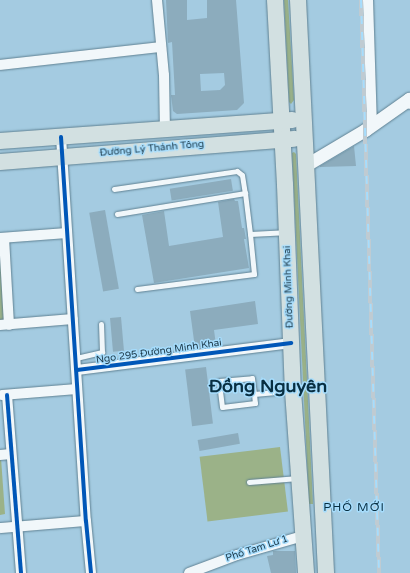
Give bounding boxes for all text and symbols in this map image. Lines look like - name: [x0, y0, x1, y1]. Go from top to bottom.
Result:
- street label: Đường Lý Thánh Tông: [99, 138, 205, 160]
- street label: Đường Minh Khai: [282, 246, 296, 328]
- street label: Ngo 295 Đường Minh Khai: [95, 337, 223, 367]
- district label: Đồng Nguyên: [209, 375, 327, 397]
- district label: PHỐ MỚI: [323, 501, 385, 515]
- street label: Phố Tam Lư 1: [224, 533, 290, 565]

